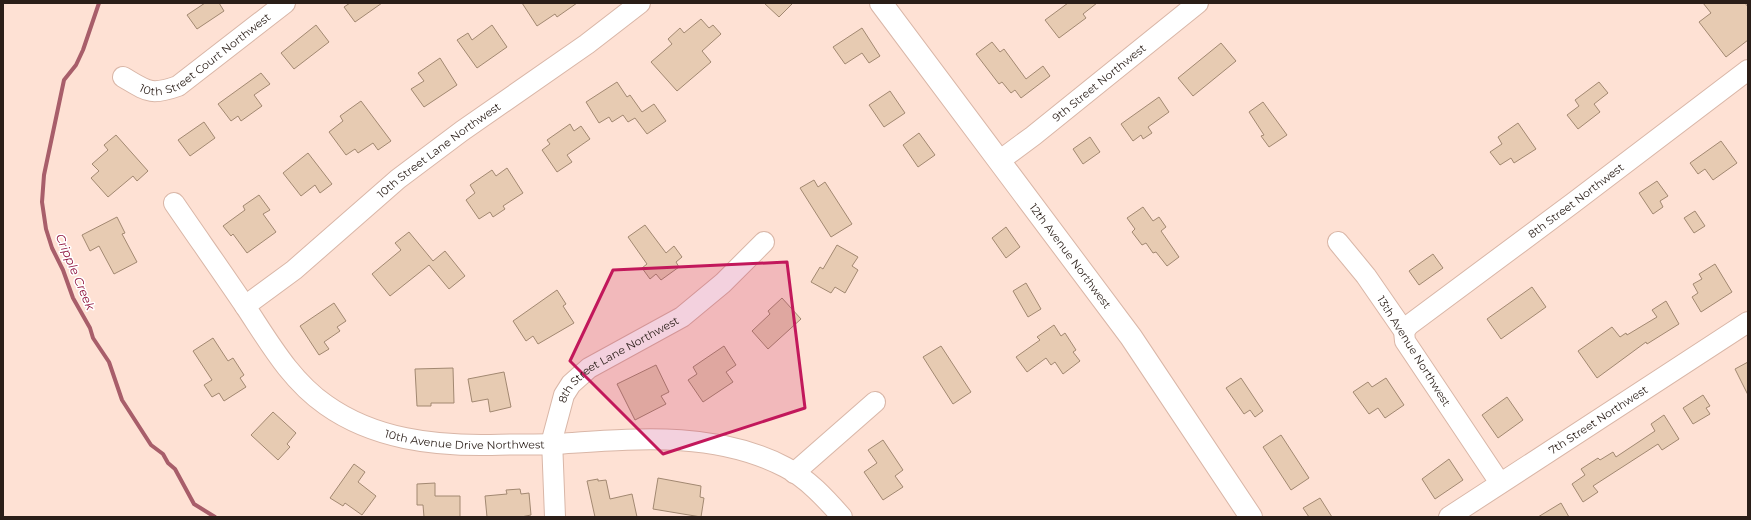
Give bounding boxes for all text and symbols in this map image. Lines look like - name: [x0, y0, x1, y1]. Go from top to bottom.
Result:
- street label: 10th Street Court Northwest: [137, 10, 274, 98]
- street label: 9th Street Northwest: [1049, 41, 1149, 125]
- street label: 10th Street Lane Northwest: [374, 99, 504, 201]
- street label: 8th Street Northwest: [1525, 160, 1627, 241]
- street label: 12th Avenue Northwest: [1026, 201, 1115, 312]
- water label: Cripple Creek: [53, 231, 99, 313]
- street label: 13th Avenue Northwest: [1374, 293, 1454, 409]
- street label: 8th Street Lane Northwest: [555, 313, 682, 404]
- street label: 7th Street Northwest: [1546, 382, 1651, 457]
- street label: 10th Avenue Drive Northwest: [383, 426, 545, 452]

